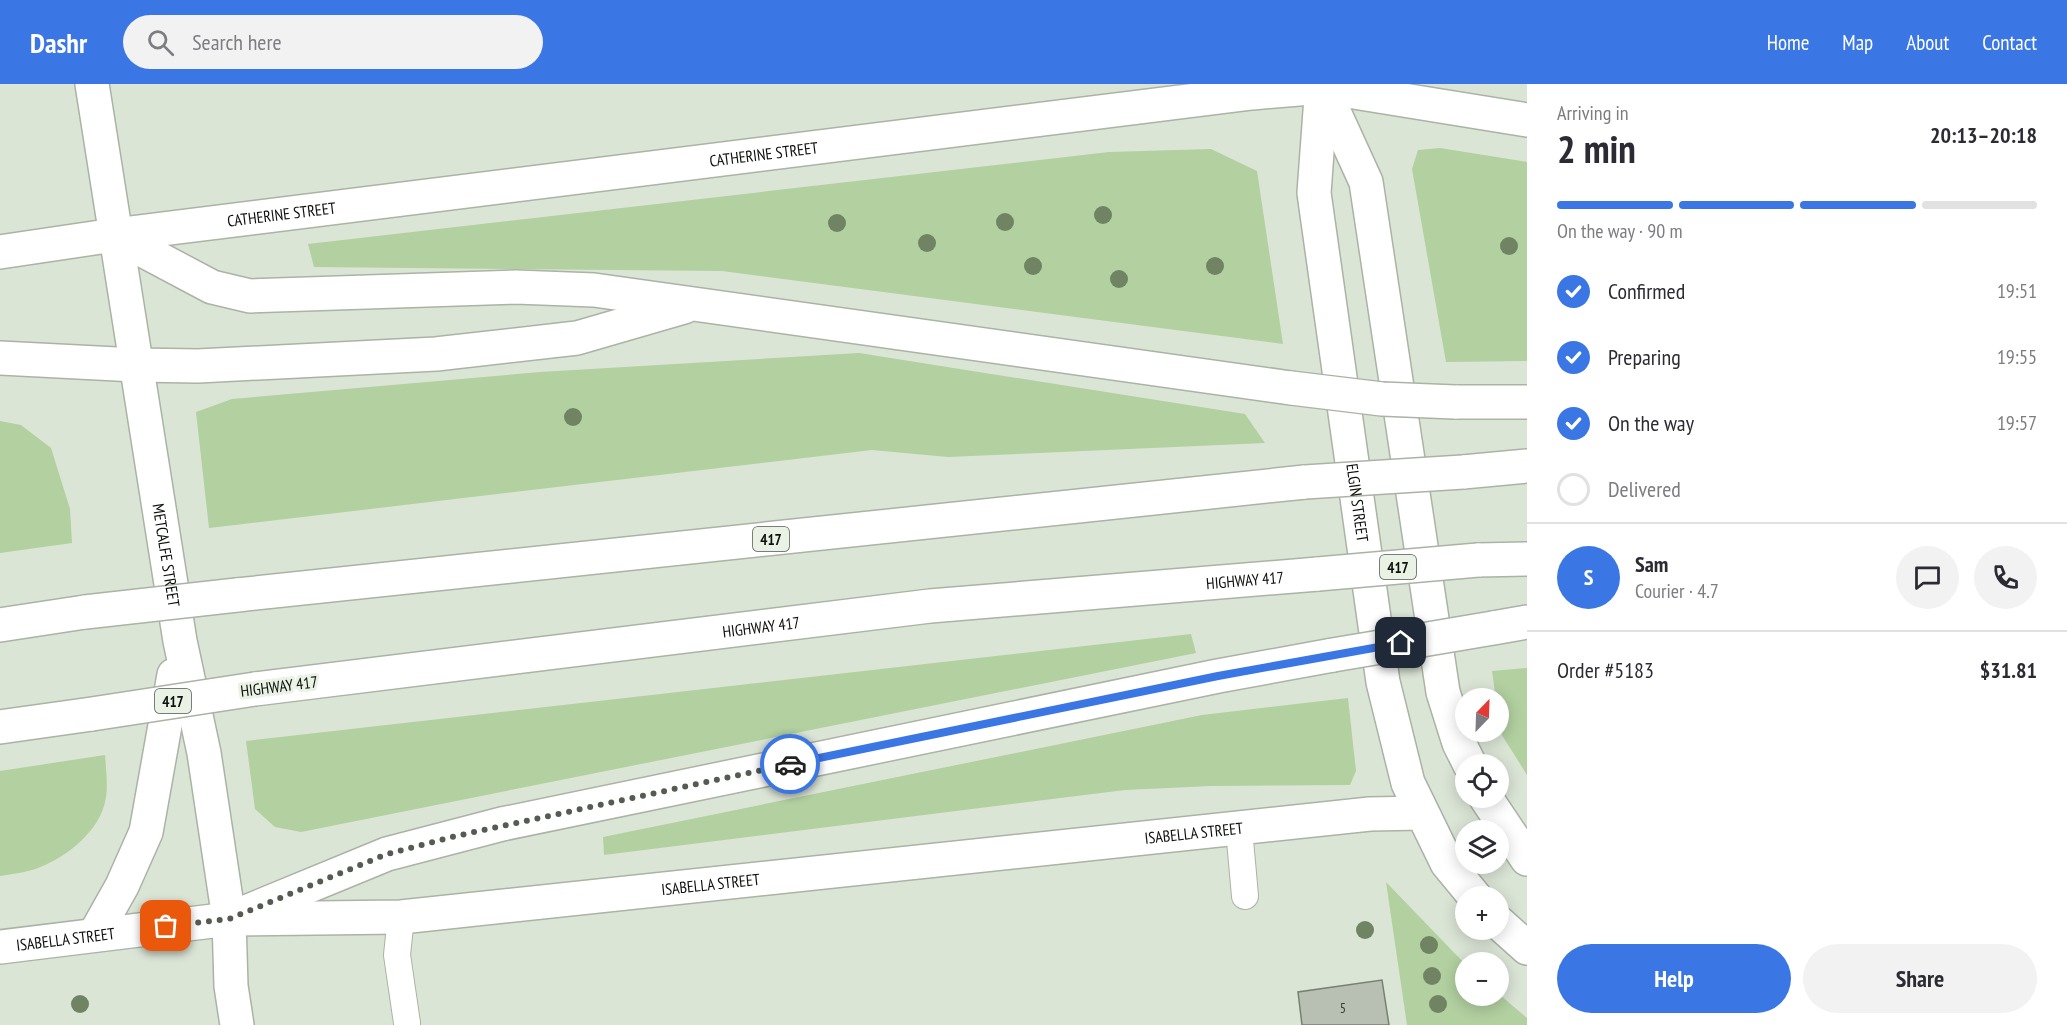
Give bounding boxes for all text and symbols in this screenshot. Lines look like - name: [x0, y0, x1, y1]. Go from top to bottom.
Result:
- search box: [123, 15, 543, 69]
- text: Dashr: [30, 24, 87, 61]
- icon: search: [144, 26, 177, 59]
- text: Search here: [192, 28, 282, 56]
- text: Home: [1767, 29, 1809, 56]
- text: Map: [1842, 29, 1873, 56]
- text: About: [1906, 29, 1949, 56]
- text: Contact: [1982, 29, 2037, 56]
- text: Arriving in: [1557, 100, 1629, 126]
- text: 20:13–20:18: [1930, 121, 2037, 149]
- text: 2 min: [1557, 123, 1636, 174]
- street label: CATHERINE STREET: [708, 137, 819, 171]
- street label: CATHERINE STREET: [226, 197, 337, 231]
- text: On the way · 90 m: [1557, 218, 1683, 244]
- icon: check: [1557, 275, 1590, 308]
- text: Confirmed: [1608, 277, 1685, 305]
- text: 19:51: [1997, 278, 2037, 304]
- icon: check: [1557, 341, 1590, 374]
- text: Preparing: [1608, 343, 1681, 371]
- text: 19:55: [1997, 344, 2037, 370]
- icon: check: [1557, 407, 1590, 440]
- text: On the way: [1608, 409, 1694, 437]
- text: 19:57: [1997, 410, 2037, 436]
- street label: ELGIN STREET: [1342, 462, 1373, 543]
- text: Delivered: [1608, 475, 1681, 503]
- street label: METCALFE STREET: [148, 502, 184, 608]
- road number: 417: [753, 527, 789, 551]
- button: chat: [1896, 546, 1959, 609]
- button: phone: [1974, 546, 2037, 609]
- text: Sam: [1635, 550, 1668, 578]
- road number: 417: [1380, 555, 1416, 579]
- text: S: [1584, 563, 1593, 591]
- street label: HIGHWAY 417: [1205, 567, 1284, 593]
- text: Courier · 4.7: [1635, 578, 1719, 604]
- street label: HIGHWAY 417: [721, 612, 801, 641]
- pin: [1375, 617, 1426, 668]
- icon: home: [1384, 626, 1417, 659]
- text: Order #5183: [1557, 656, 1654, 684]
- text: $31.81: [1980, 656, 2037, 684]
- street label: HIGHWAY 417: [239, 671, 319, 701]
- north arrow: [1455, 688, 1509, 742]
- map controls: [1455, 688, 1509, 1006]
- road number: 417: [155, 689, 191, 713]
- courier: [760, 734, 820, 794]
- icon: car: [774, 748, 807, 781]
- button: locate: [1455, 754, 1509, 808]
- street label: ISABELLA STREET: [1144, 818, 1244, 848]
- button: layers: [1455, 820, 1509, 874]
- street label: ISABELLA STREET: [660, 869, 761, 899]
- button: +: [1455, 886, 1509, 940]
- pin: [140, 900, 191, 951]
- icon: bag: [149, 909, 182, 942]
- street label: ISABELLA STREET: [15, 923, 116, 955]
- button: Help: [1557, 944, 1791, 1013]
- button: Share: [1803, 944, 2037, 1013]
- button: −: [1455, 952, 1509, 1006]
- house number: 5: [1340, 999, 1346, 1017]

